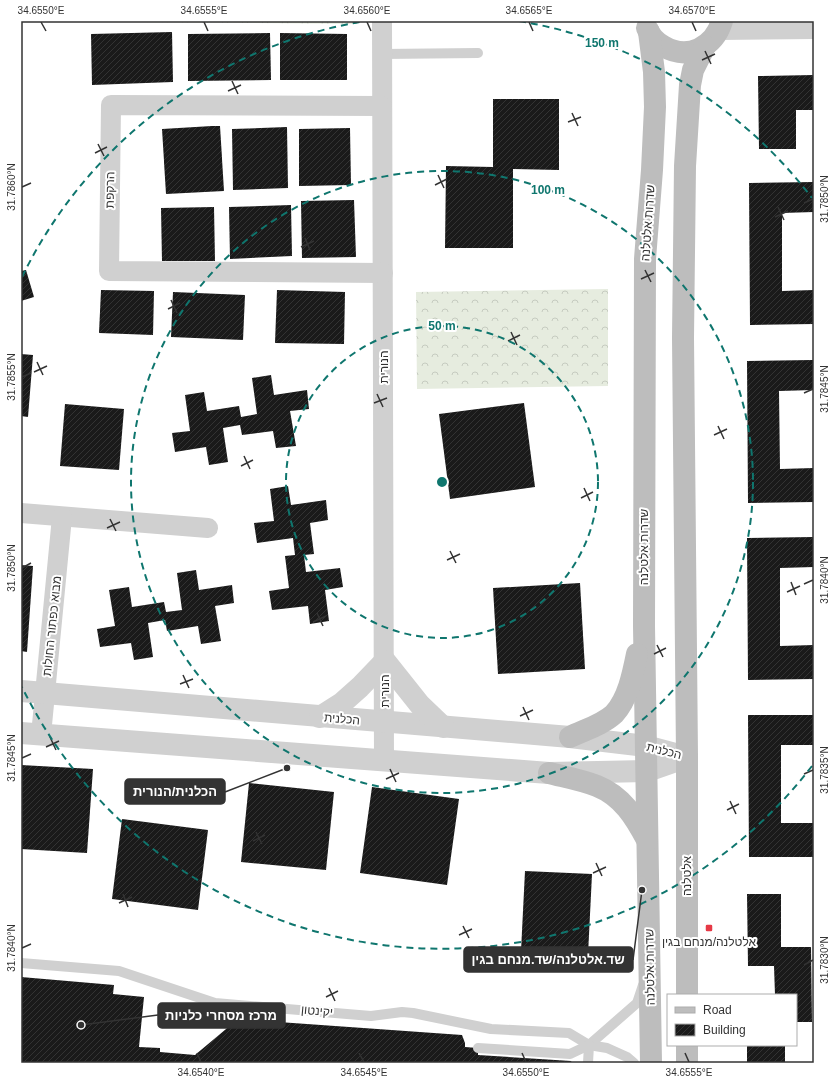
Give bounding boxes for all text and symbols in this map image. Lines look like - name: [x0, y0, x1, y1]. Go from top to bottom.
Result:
- text: 34.6550°E: [18, 5, 65, 16]
- text: 34.6555°E: [181, 5, 228, 16]
- text: 34.6560°E: [344, 5, 391, 16]
- text: 34.6565°E: [506, 5, 553, 16]
- text: 34.6570°E: [669, 5, 716, 16]
- text: 150 m: [585, 36, 619, 50]
- text: 31.7860°N: [6, 163, 17, 211]
- street label: הרקפת: [103, 172, 117, 208]
- text: 31.7850°N: [819, 175, 830, 223]
- text: 100 m: [531, 183, 565, 197]
- street label: שדרות אלטלנה: [638, 184, 658, 262]
- text: 50 m: [428, 319, 456, 333]
- street label: הנורית: [377, 351, 391, 383]
- text: 31.7855°N: [6, 353, 17, 401]
- text: 31.7845°N: [819, 365, 830, 413]
- centre of rings: [435, 475, 449, 489]
- street label: שדרות אלטלנה: [637, 508, 651, 585]
- text: 31.7850°N: [6, 544, 17, 592]
- text: 31.7840°N: [819, 556, 830, 604]
- street label: מבוא כפתור החולות: [40, 575, 64, 677]
- street label: הנורית: [378, 675, 392, 707]
- street label: הכלנית: [324, 710, 360, 728]
- text: 31.7845°N: [6, 734, 17, 782]
- street label: הכלנית: [645, 740, 683, 762]
- text: 31.7835°N: [819, 746, 830, 794]
- callout: הכלנית/הנורית: [125, 779, 225, 804]
- text: הכלנית/הנורית: [133, 784, 217, 799]
- street label: אלטלנה: [680, 855, 694, 896]
- marker: אלטלנה/מנחם בגין: [704, 923, 714, 933]
- text: 31.7840°N: [6, 924, 17, 972]
- street label: שדרות אלטלנה: [642, 928, 658, 1005]
- place label: אלטלנה/מנחם בגין: [662, 935, 757, 949]
- text: 31.7830°N: [819, 936, 830, 984]
- callout: שד.אלטלנה/שד.מנחם בגין: [464, 947, 633, 972]
- text: שד.אלטלנה/שד.מנחם בגין: [471, 952, 625, 967]
- legend: [667, 994, 797, 1046]
- callout: מרכז מסחרי כלניות: [158, 1003, 285, 1028]
- street label: יקינטון: [300, 1003, 334, 1019]
- text: Road: [703, 1003, 732, 1017]
- text: מרכז מסחרי כלניות: [165, 1008, 277, 1023]
- text: Building: [703, 1023, 746, 1037]
- text: 34.6540°E: [178, 1067, 225, 1078]
- text: 34.6545°E: [341, 1067, 388, 1078]
- text: 34.6550°E: [503, 1067, 550, 1078]
- text: 34.6555°E: [666, 1067, 713, 1078]

